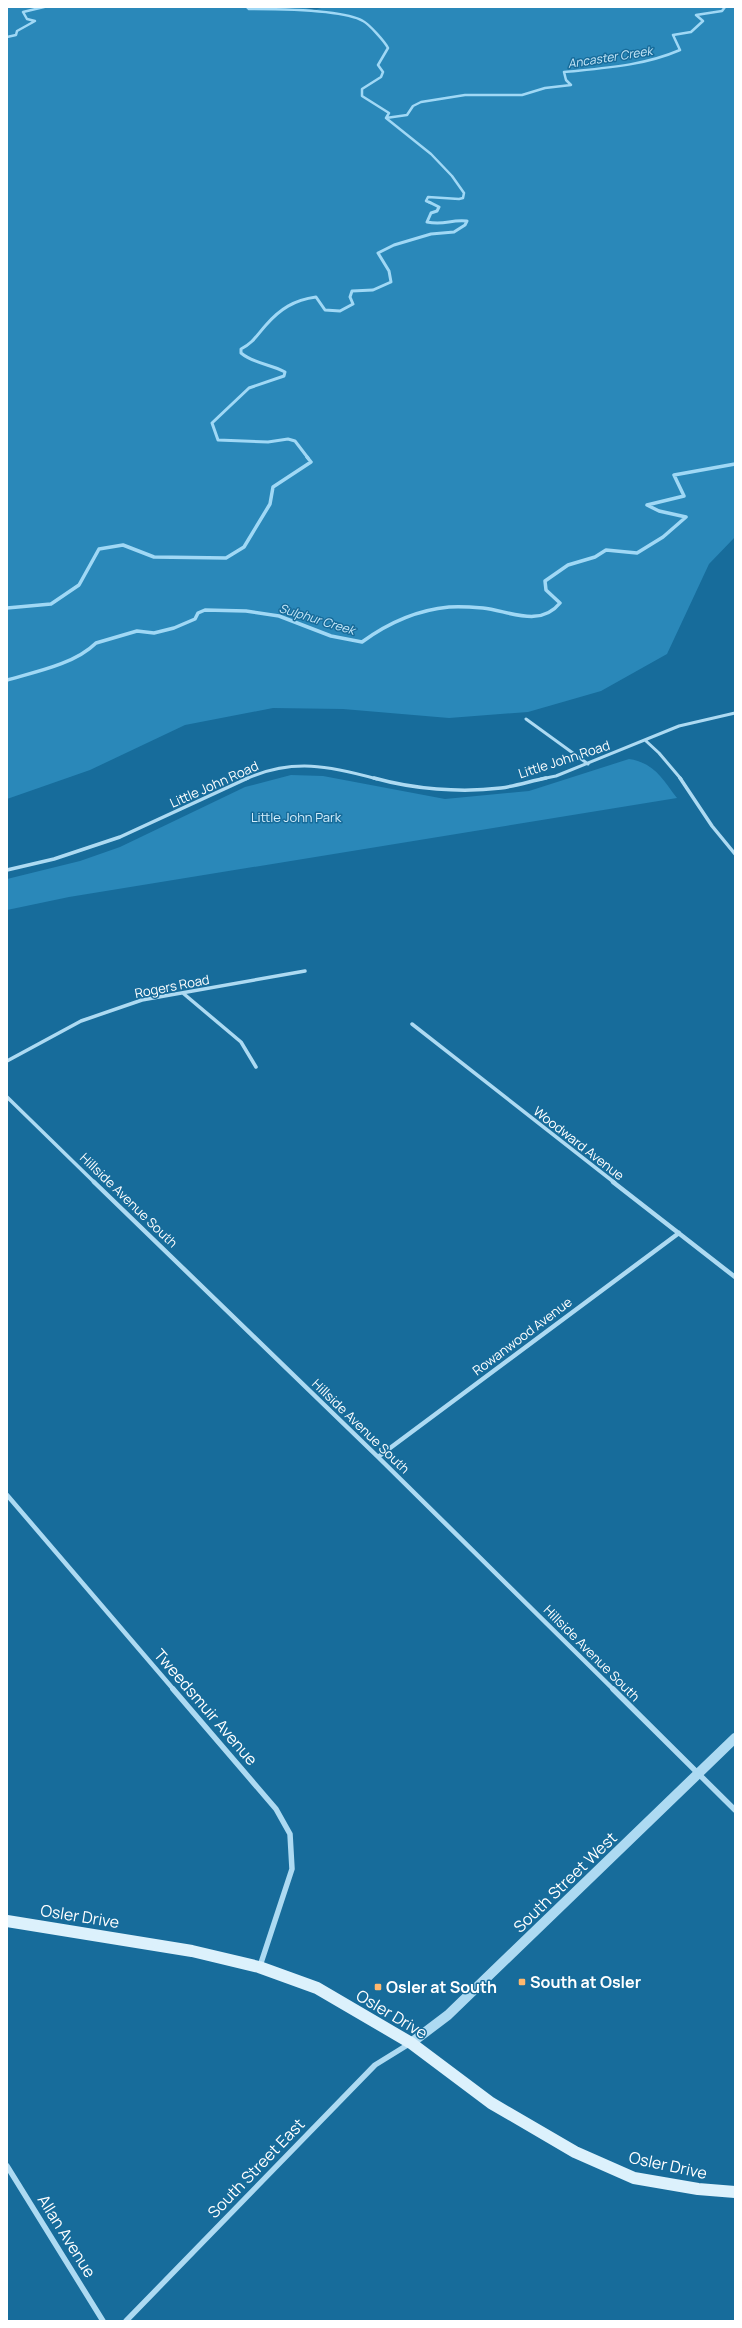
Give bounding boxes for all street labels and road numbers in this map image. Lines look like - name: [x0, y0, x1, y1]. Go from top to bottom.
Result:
- street label: Little John Road: [516, 736, 612, 782]
- street label: Little John Road: [167, 756, 261, 812]
- street label: Rogers Road: [133, 970, 211, 1002]
- street label: Woodward Avenue: [530, 1102, 628, 1184]
- street label: Hillside Avenue South: [76, 1149, 182, 1251]
- street label: Rowanwood Avenue: [469, 1292, 576, 1379]
- street label: Hillside Avenue South: [308, 1375, 414, 1477]
- street label: Hillside Avenue South: [540, 1601, 644, 1705]
- street label: Tweedsmuir Avenue: [149, 1644, 263, 1770]
- street label: South Street West: [508, 1827, 622, 1937]
- street label: Osler Drive: [39, 1899, 121, 1933]
- street label: Osler Drive: [352, 1984, 432, 2044]
- street label: South Street East: [203, 2113, 309, 2223]
- street label: Osler Drive: [627, 2146, 709, 2184]
- street label: Allan Avenue: [33, 2190, 101, 2282]

